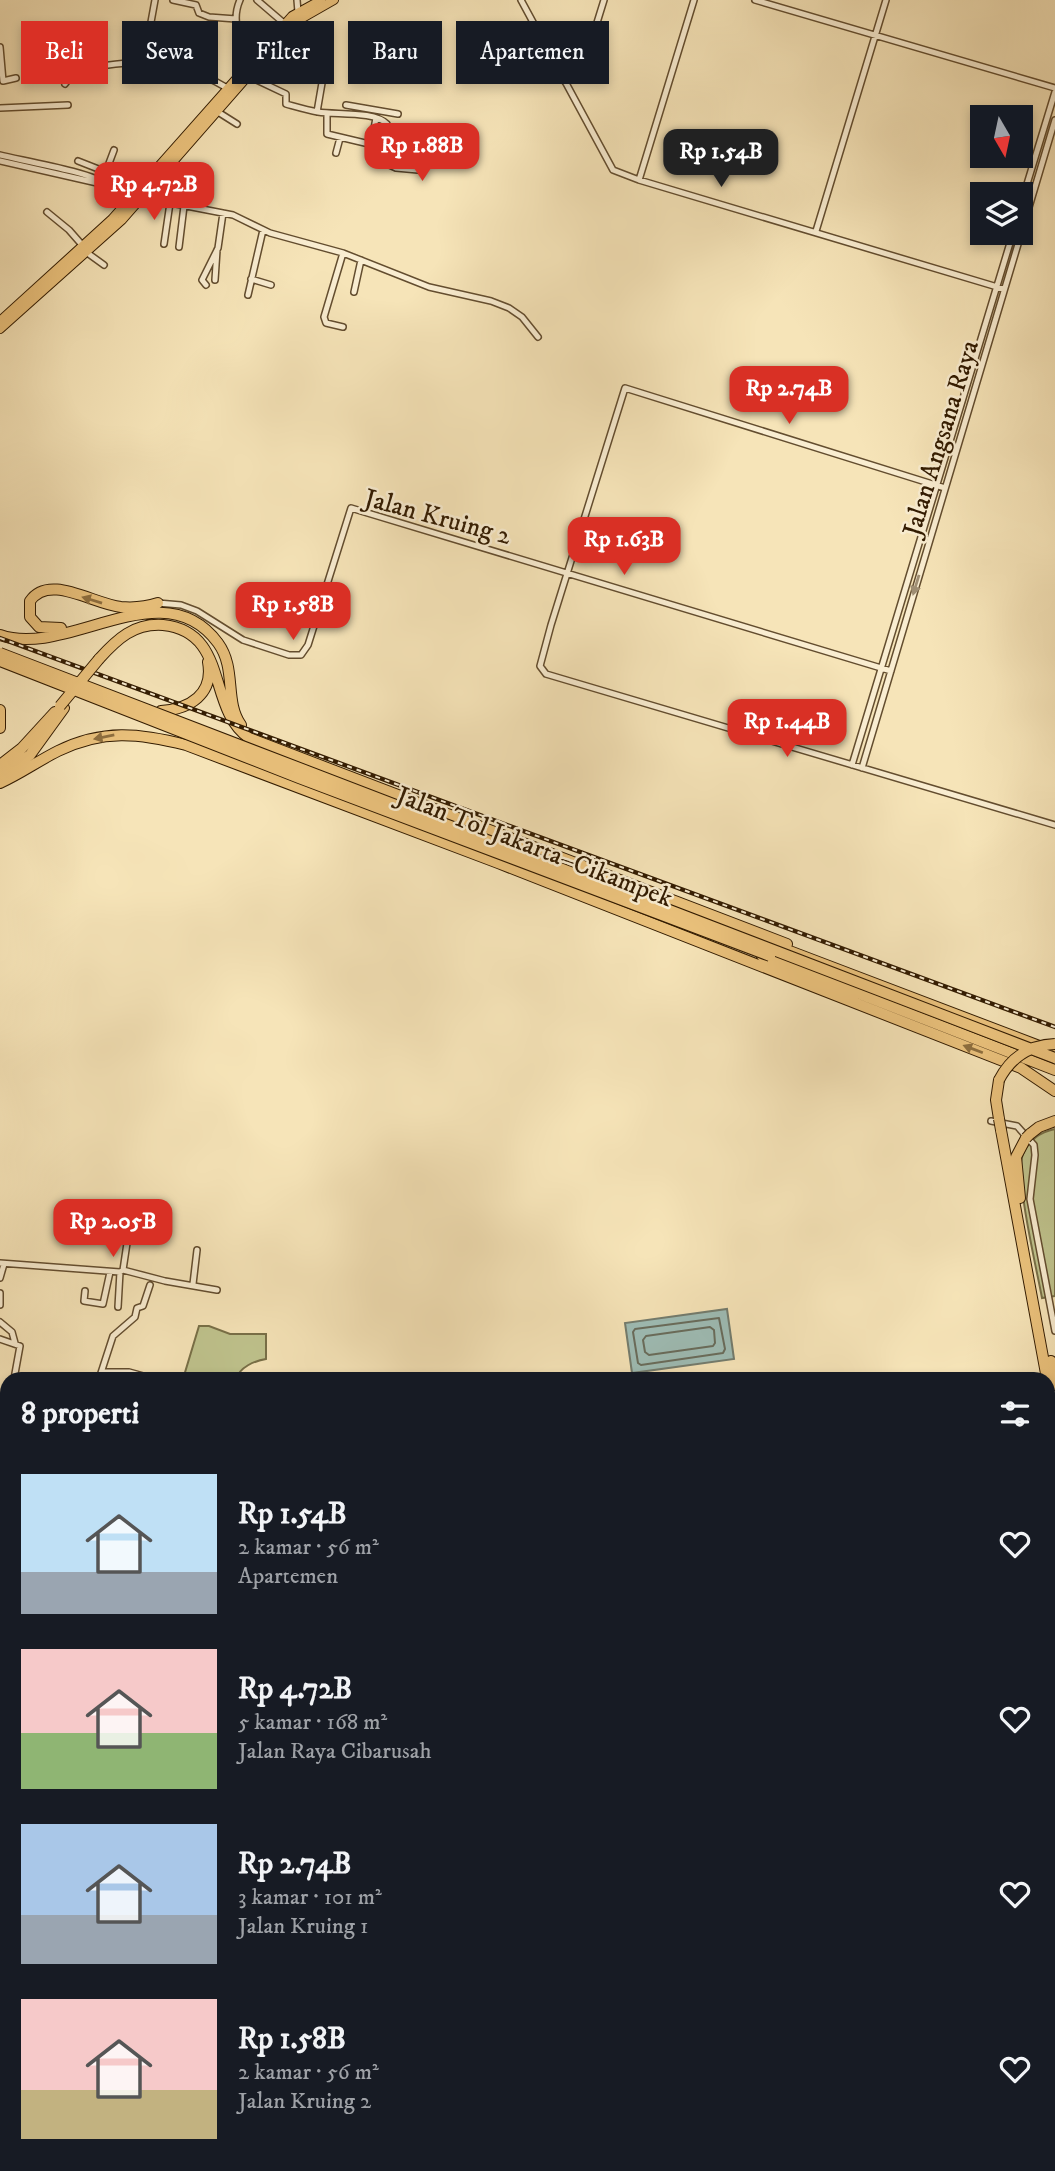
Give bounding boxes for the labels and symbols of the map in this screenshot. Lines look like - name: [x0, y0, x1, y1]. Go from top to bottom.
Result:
- north arrow: [970, 105, 1032, 168]
- pin: Rp 1.88B: [350, 124, 494, 183]
- pin: Rp 1.54B: [649, 130, 793, 189]
- pin: Rp 4.72B: [82, 162, 226, 222]
- street label: Jalan Angsana Raya: [895, 336, 987, 542]
- pin: Rp 2.74B: [717, 366, 861, 426]
- street label: Jalan Kruing 2: [359, 481, 515, 553]
- pin: Rp 1.63B: [552, 518, 696, 577]
- one-way arrow: [911, 575, 921, 596]
- pin: Rp 1.58B: [221, 582, 365, 642]
- one-way arrow: [81, 594, 102, 604]
- pin: Rp 1.44B: [715, 700, 859, 759]
- one-way arrow: [93, 732, 115, 743]
- street label: Jalan Tol Jakarta–Cikampek: [390, 779, 677, 915]
- one-way arrow: [962, 1044, 983, 1055]
- pin: Rp 2.05B: [41, 1200, 185, 1259]

